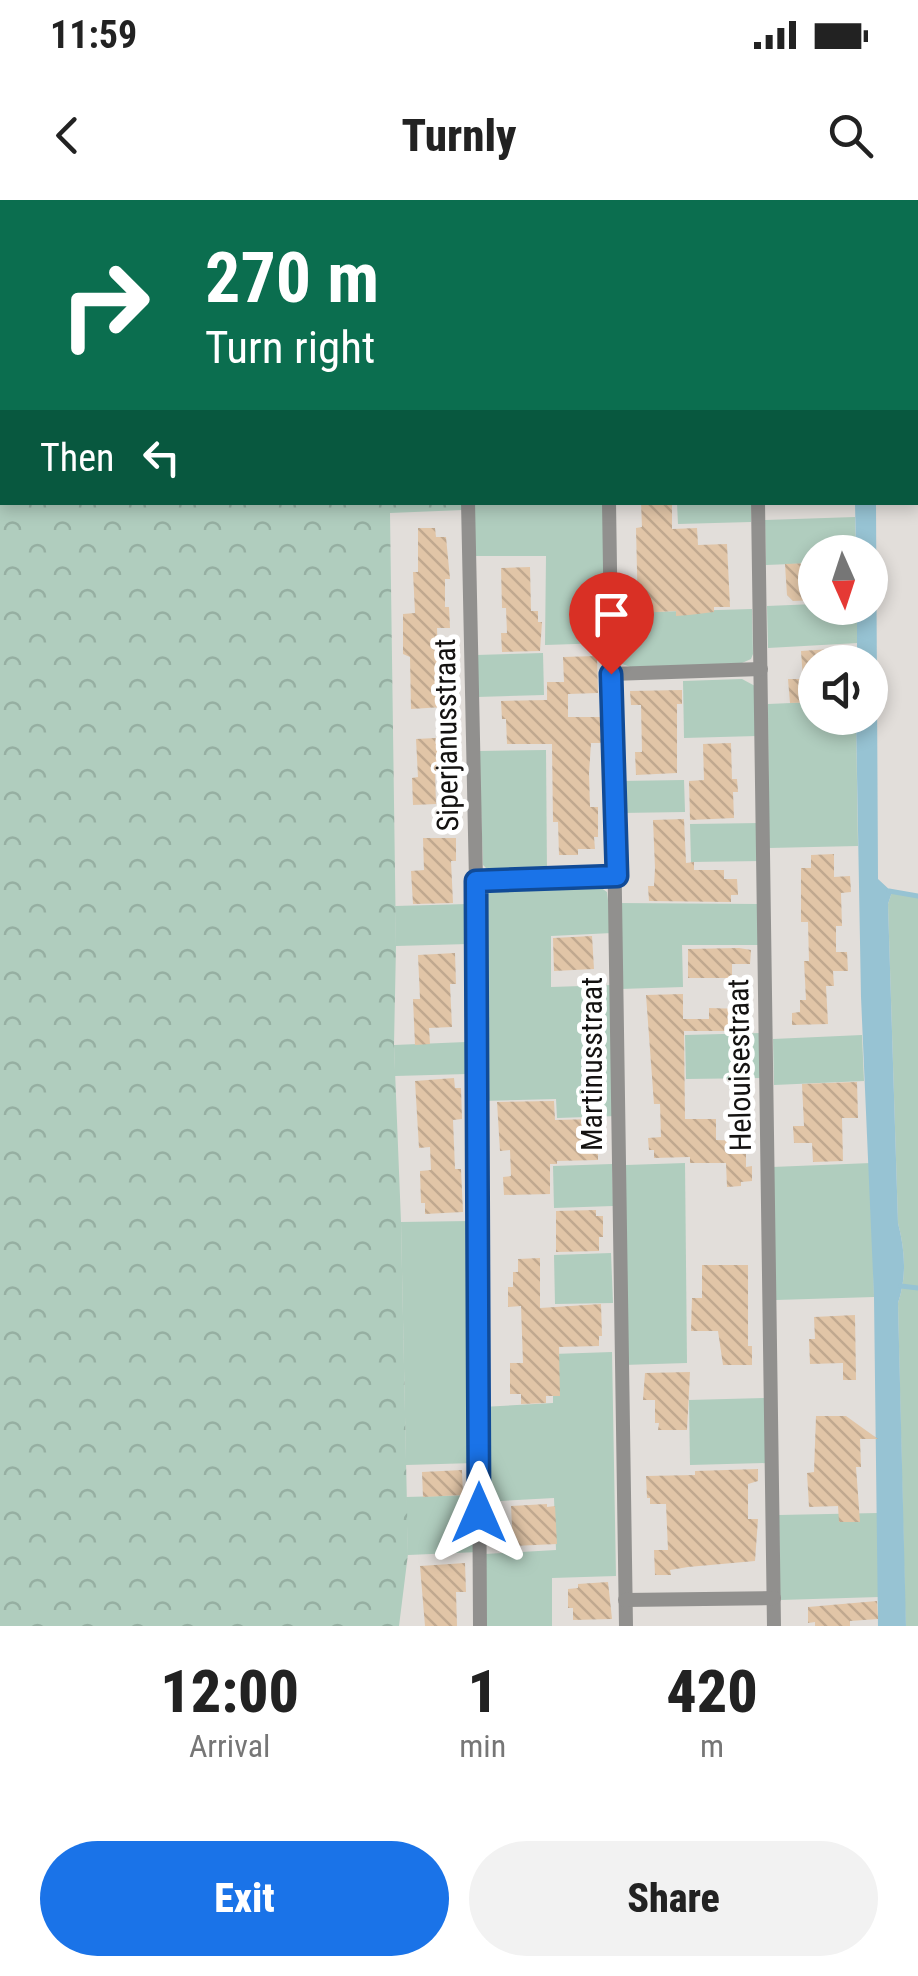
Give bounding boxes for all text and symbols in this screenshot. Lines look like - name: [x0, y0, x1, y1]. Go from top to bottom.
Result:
- text: 11:59: [50, 13, 137, 57]
- icon: back: [40, 108, 95, 163]
- icon: search: [823, 108, 878, 163]
- text: Turnly: [402, 109, 516, 162]
- text: 270 m: [205, 237, 379, 319]
- icon: right: [40, 240, 170, 370]
- text: Turn right: [205, 321, 375, 374]
- icon: left: [134, 430, 189, 485]
- text: Then: [40, 436, 114, 480]
- north arrow: [798, 535, 888, 625]
- map controls: [798, 535, 888, 735]
- pin: [569, 572, 654, 675]
- icon: arrive: [584, 587, 639, 642]
- street label: Siperjanusstraat: [427, 638, 465, 832]
- button: sound: [798, 645, 888, 735]
- street label: Martinusstraat: [574, 977, 609, 1151]
- street label: Helouisestraat: [720, 978, 758, 1152]
- position arrow: [427, 1461, 531, 1565]
- text: 12:00: [160, 1656, 299, 1727]
- text: 1: [467, 1656, 498, 1727]
- text: 420: [666, 1656, 758, 1727]
- text: Arrival: [189, 1727, 270, 1765]
- text: min: [459, 1727, 506, 1765]
- text: m: [700, 1727, 724, 1765]
- button: Exit: [40, 1841, 449, 1956]
- button: Share: [469, 1841, 878, 1956]

